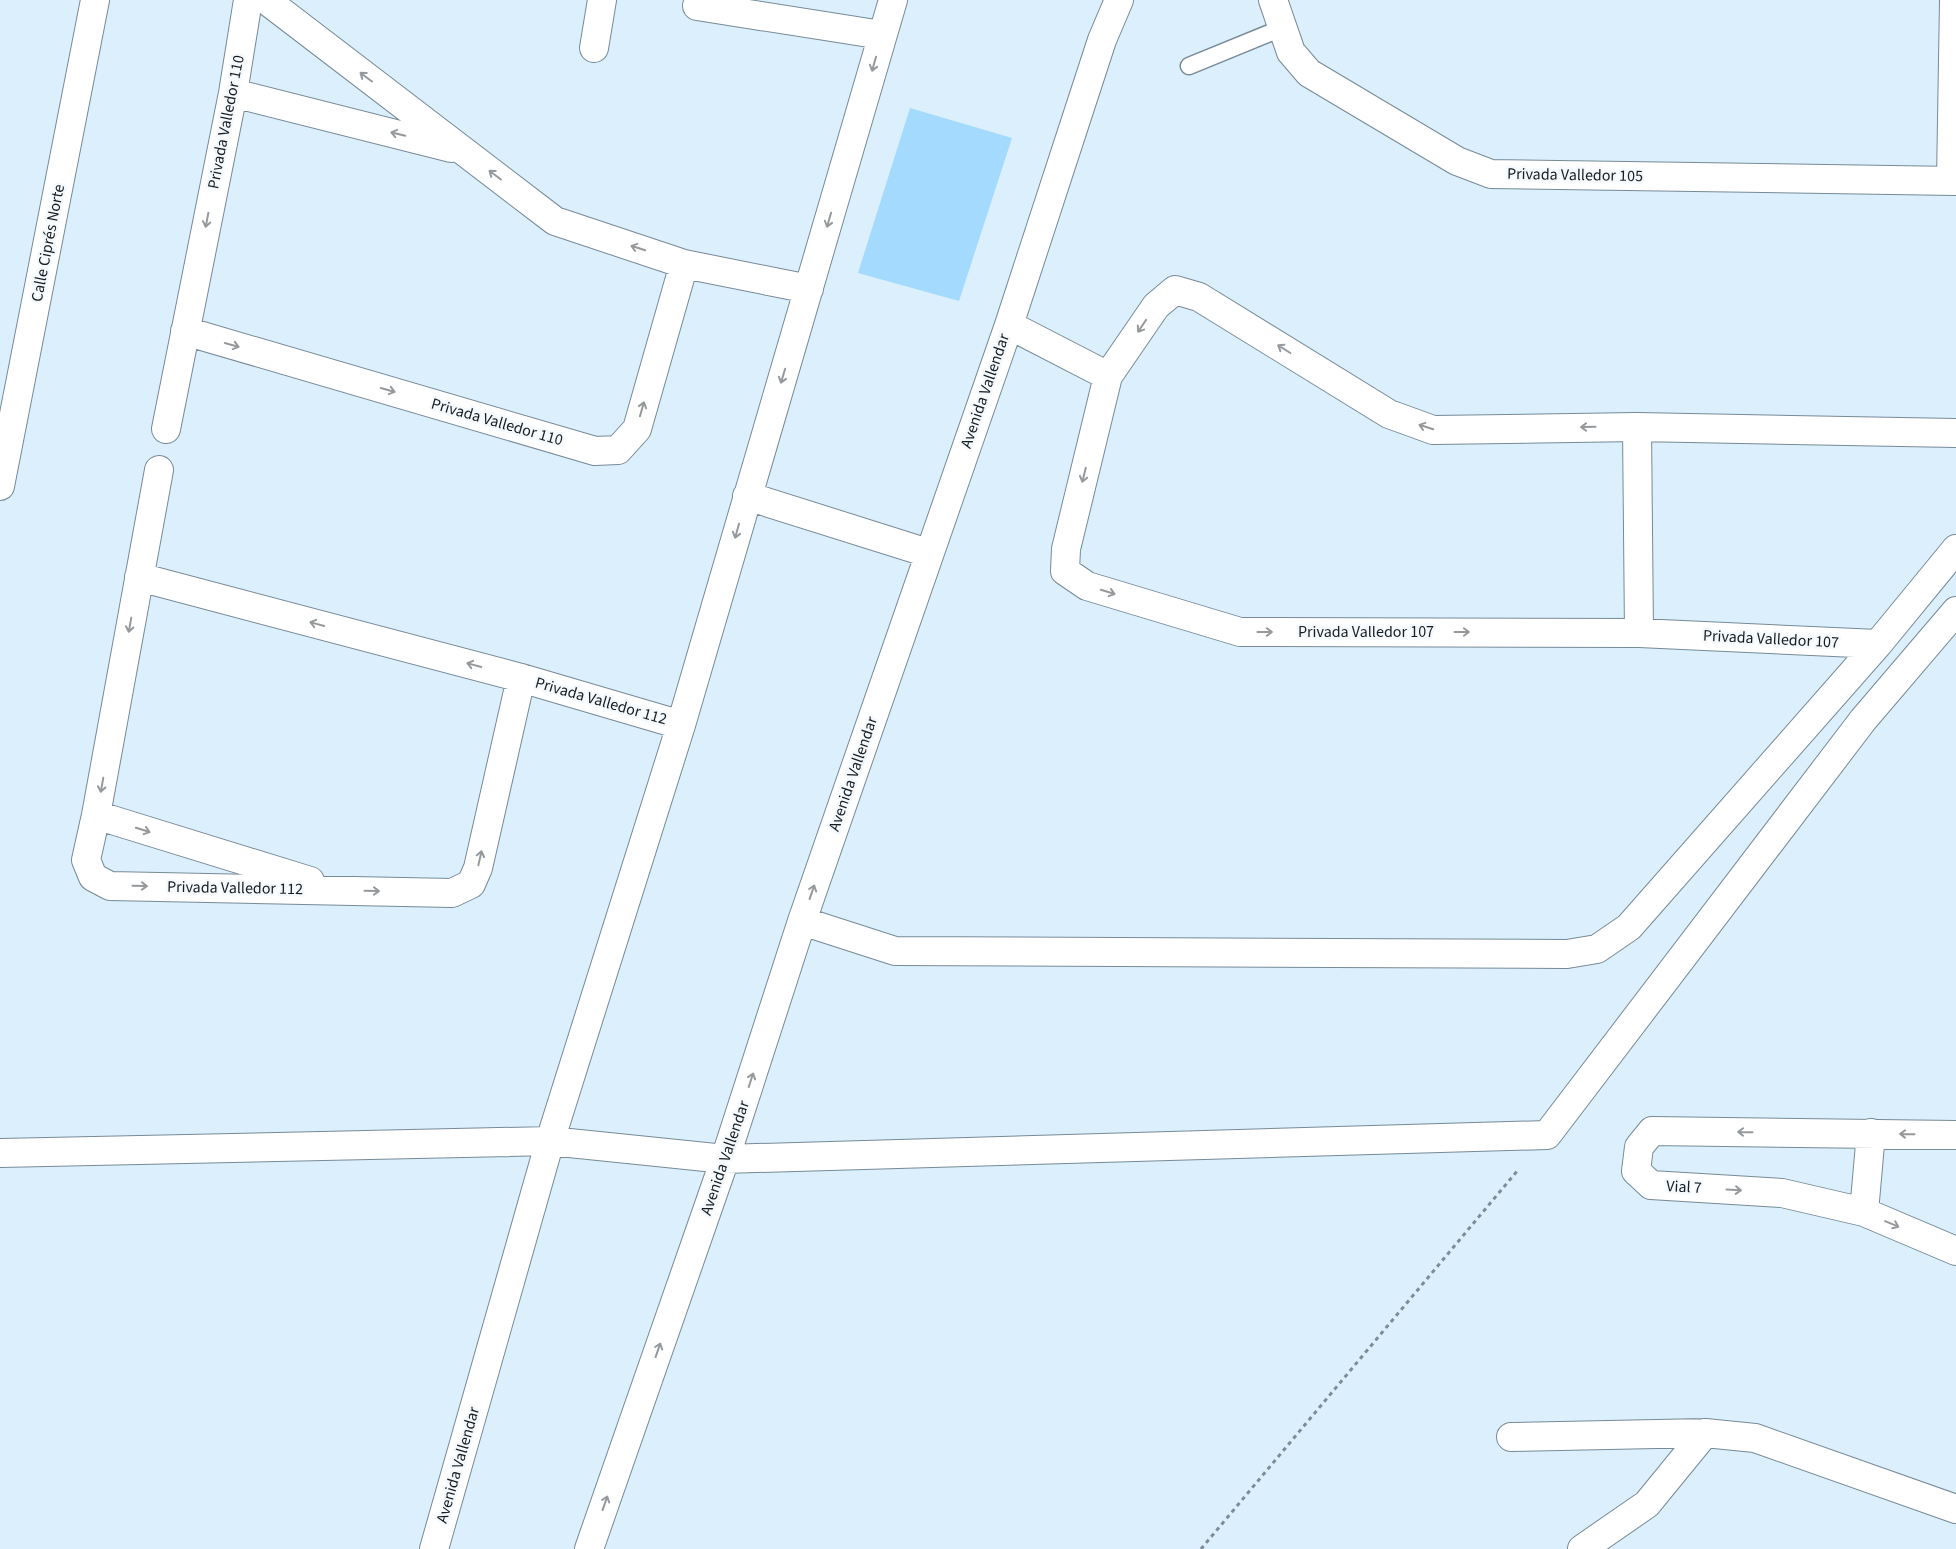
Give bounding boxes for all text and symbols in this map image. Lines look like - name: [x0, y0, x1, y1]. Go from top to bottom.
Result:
- street label: Privada Valledor 110: [202, 53, 250, 191]
- one-way arrow: [869, 55, 879, 71]
- one-way arrow: [360, 71, 373, 82]
- one-way arrow: [391, 129, 407, 138]
- street label: Privada Valledor 105: [1507, 163, 1643, 187]
- one-way arrow: [489, 170, 502, 181]
- street label: Calle Ciprés Norte: [26, 182, 70, 304]
- one-way arrow: [824, 211, 834, 227]
- one-way arrow: [202, 212, 212, 228]
- one-way arrow: [630, 243, 646, 253]
- one-way arrow: [1137, 318, 1147, 332]
- street label: Avenida Vallendar: [955, 330, 1015, 451]
- one-way arrow: [223, 340, 239, 350]
- one-way arrow: [1277, 344, 1291, 355]
- one-way arrow: [778, 367, 788, 383]
- one-way arrow: [379, 386, 395, 396]
- street label: Privada Valledor 110: [429, 393, 565, 451]
- one-way arrow: [638, 401, 648, 417]
- one-way arrow: [1419, 422, 1434, 431]
- one-way arrow: [1580, 423, 1596, 432]
- one-way arrow: [1079, 466, 1088, 482]
- one-way arrow: [731, 523, 741, 539]
- one-way arrow: [1100, 588, 1116, 598]
- one-way arrow: [125, 616, 135, 632]
- one-way arrow: [309, 619, 325, 628]
- street label: Privada Valledor 107: [1298, 621, 1434, 643]
- street label: Privada Valledor 107: [1702, 624, 1840, 654]
- one-way arrow: [1256, 627, 1273, 637]
- one-way arrow: [1454, 627, 1470, 637]
- one-way arrow: [466, 660, 482, 670]
- street label: Privada Valledor 112: [533, 672, 669, 730]
- street label: Avenida Vallendar: [823, 713, 883, 834]
- one-way arrow: [96, 776, 106, 792]
- one-way arrow: [135, 825, 151, 835]
- one-way arrow: [476, 850, 485, 866]
- street label: Privada Valledor 112: [167, 876, 303, 900]
- one-way arrow: [132, 881, 148, 891]
- one-way arrow: [808, 885, 817, 901]
- one-way arrow: [364, 886, 380, 896]
- one-way arrow: [746, 1072, 756, 1088]
- street label: Avenida Vallendar: [695, 1097, 755, 1218]
- one-way arrow: [1737, 1127, 1754, 1137]
- one-way arrow: [1900, 1129, 1916, 1139]
- street label: Vial 7: [1666, 1175, 1702, 1199]
- one-way arrow: [1726, 1185, 1742, 1194]
- one-way arrow: [1884, 1219, 1899, 1229]
- one-way arrow: [654, 1342, 664, 1358]
- street label: Avenida Vallendar: [431, 1404, 485, 1526]
- one-way arrow: [601, 1496, 610, 1511]

